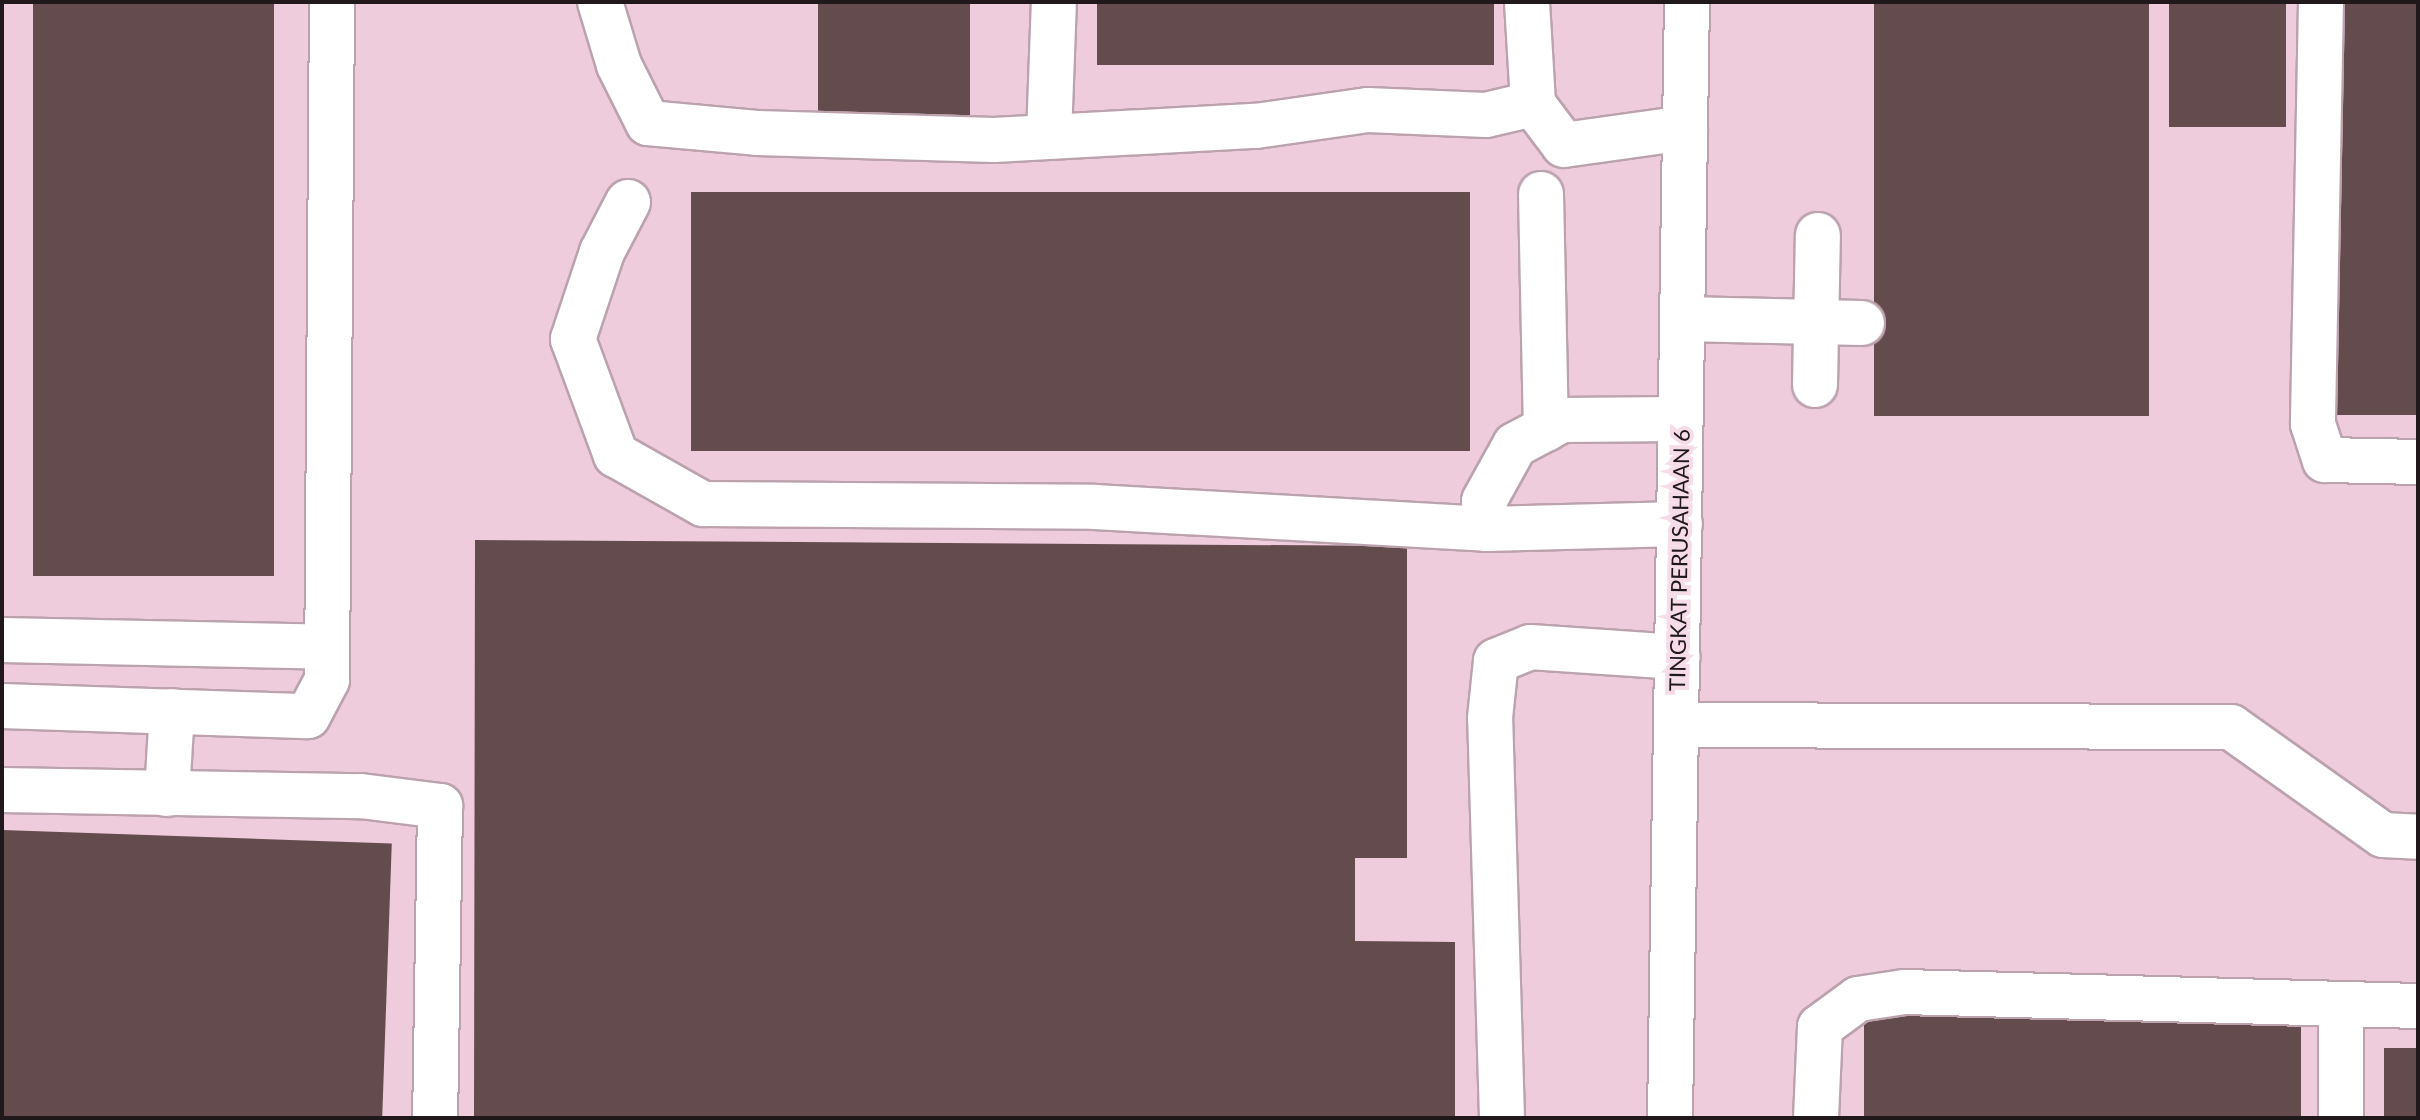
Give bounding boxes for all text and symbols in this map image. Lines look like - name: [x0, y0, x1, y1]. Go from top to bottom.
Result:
- street label: TINGKAT PERUSAHAAN 6: [1664, 428, 1694, 692]

